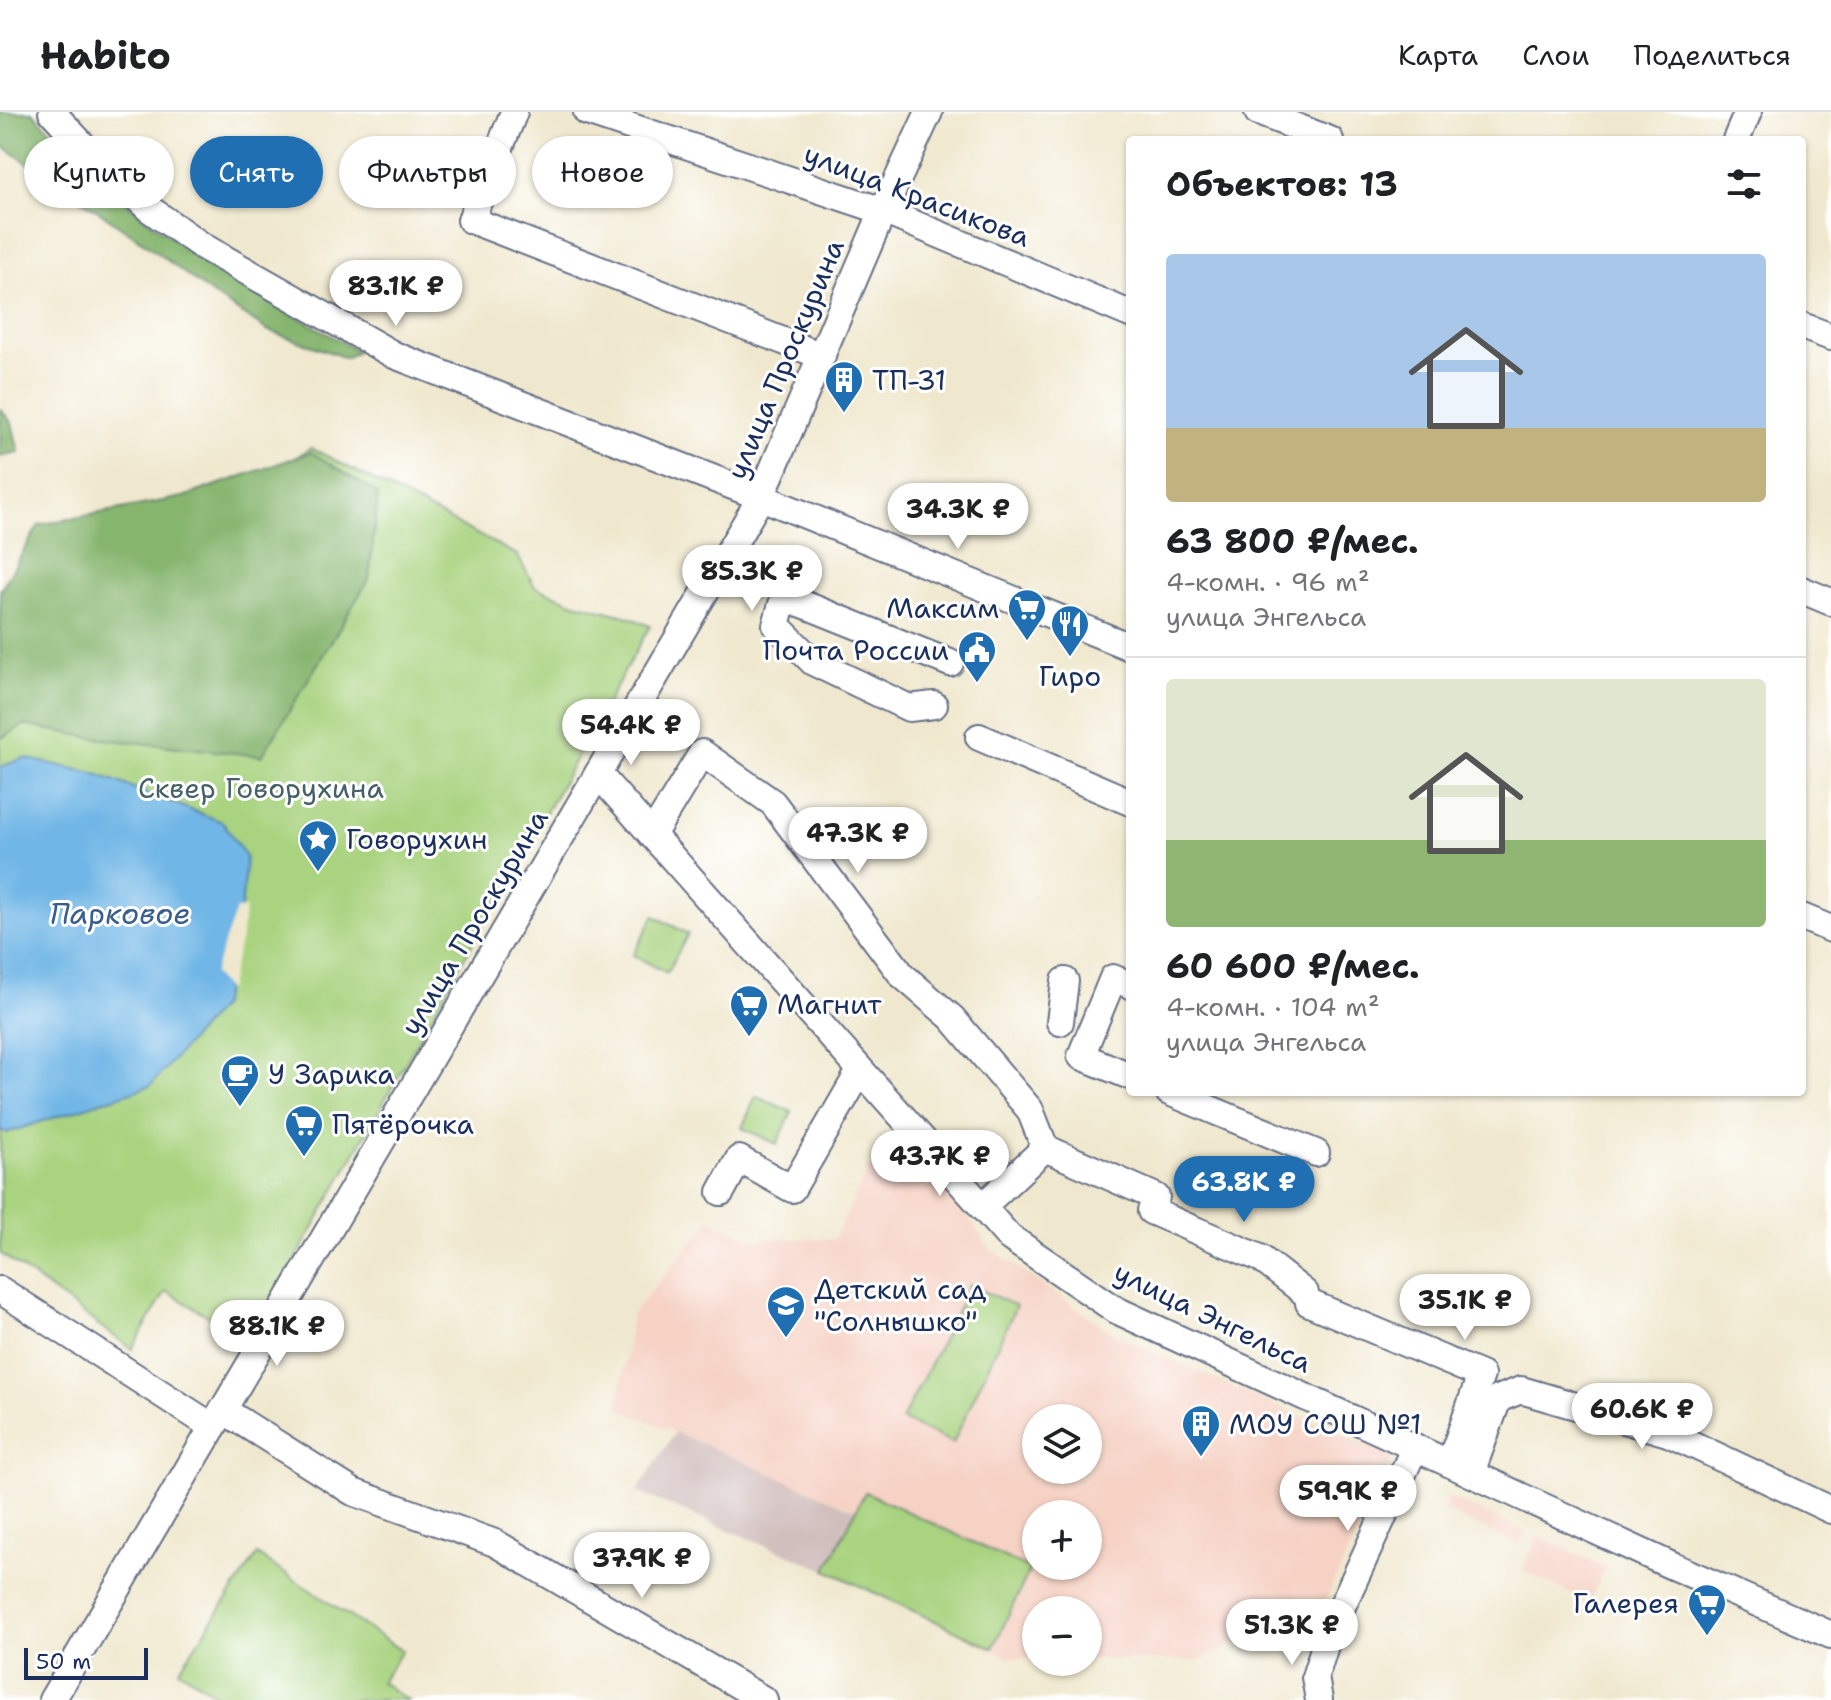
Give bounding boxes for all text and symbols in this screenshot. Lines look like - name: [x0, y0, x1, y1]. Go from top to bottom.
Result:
- text: Habito: [40, 30, 171, 81]
- text: Карта: [1398, 36, 1478, 74]
- text: Слои: [1522, 36, 1589, 74]
- text: Поделиться: [1633, 36, 1791, 74]
- street label: улица Красикова: [798, 134, 1036, 256]
- chip: Купить: [24, 136, 174, 208]
- chip: Снять: [190, 136, 323, 208]
- chip: Фильтры: [339, 136, 516, 208]
- chip: Новое: [532, 136, 673, 208]
- text: Объектов: 13: [1166, 161, 1398, 207]
- icon: filters: [1722, 162, 1766, 206]
- street label: улица Проскурина: [717, 233, 853, 485]
- pin: 83.1K ₽: [322, 260, 470, 328]
- text: 83.1K ₽: [347, 268, 445, 303]
- icon: home: [1394, 306, 1538, 450]
- building icon: ТП-31: [823, 359, 865, 414]
- place label: ТП-31: [872, 361, 946, 399]
- pin: 34.3K ₽: [884, 483, 1032, 551]
- text: 34.3K ₽: [906, 491, 1010, 526]
- text: 63 800 ₽/мес.: [1166, 518, 1419, 564]
- pin: 85.3K ₽: [678, 545, 826, 613]
- text: 85.3K ₽: [700, 553, 804, 588]
- text: 4-комн. · 96 m²: [1166, 564, 1370, 599]
- supermarket icon: Максим: [1006, 587, 1048, 642]
- place label: Максим: [886, 589, 999, 627]
- text: улица Энгельса: [1166, 599, 1366, 634]
- restaurant icon: Гиро: [1049, 603, 1091, 658]
- public building icon: Почта России: [956, 629, 998, 684]
- place label: Почта России: [763, 631, 949, 669]
- place label: Гиро: [1039, 657, 1101, 695]
- pin: 54.4K ₽: [557, 699, 705, 767]
- text: 54.4K ₽: [580, 707, 682, 742]
- icon: home: [1394, 731, 1538, 875]
- park label: Сквер Говорухина: [138, 769, 384, 807]
- street label: улица Проскурина: [391, 802, 557, 1042]
- pin: 47.3K ₽: [784, 807, 932, 875]
- text: 47.3K ₽: [806, 815, 910, 850]
- place icon: Говорухин: [297, 818, 339, 873]
- place label: Говорухин: [346, 820, 487, 858]
- water label: Парковое: [50, 893, 190, 934]
- text: 60 600 ₽/мес.: [1166, 943, 1419, 989]
- supermarket icon: Магнит: [728, 983, 770, 1038]
- place label: Магнит: [777, 985, 882, 1023]
- text: 4-комн. · 104 m²: [1166, 989, 1380, 1024]
- text: улица Энгельса: [1166, 1024, 1366, 1059]
- cafe icon: У Зарика: [219, 1053, 261, 1108]
- place label: У Зарика: [268, 1055, 395, 1093]
- supermarket icon: Пятёрочка: [283, 1103, 325, 1158]
- place label: Пятёрочка: [332, 1105, 474, 1143]
- pin: 43.7K ₽: [866, 1130, 1014, 1198]
- text: 43.7K ₽: [889, 1138, 991, 1173]
- pin: 63.8K ₽: [1170, 1156, 1318, 1224]
- text: 63.8K ₽: [1192, 1164, 1296, 1199]
- street label: улица Энгельса: [1108, 1253, 1318, 1381]
- place label: Детский сад "Солнышко": [814, 1270, 987, 1340]
- pin: 35.1K ₽: [1391, 1274, 1539, 1342]
- text: 35.1K ₽: [1417, 1282, 1513, 1317]
- school or university icon: Детский сад "Солнышко": [765, 1284, 807, 1339]
- pin: 88.1K ₽: [203, 1300, 351, 1368]
- text: 88.1K ₽: [228, 1308, 326, 1343]
- pin: 60.6K ₽: [1568, 1383, 1716, 1451]
- text: 60.6K ₽: [1590, 1391, 1694, 1426]
- building icon: МОУ СОШ №1: [1180, 1403, 1222, 1458]
- map controls: [1022, 1404, 1102, 1676]
- button: layers: [1022, 1404, 1102, 1484]
- place label: МОУ СОШ №1: [1229, 1405, 1422, 1443]
- pin: 59.9K ₽: [1274, 1465, 1422, 1533]
- text: 59.9K ₽: [1298, 1473, 1398, 1508]
- button: +: [1022, 1500, 1102, 1580]
- pin: 37.9K ₽: [568, 1532, 716, 1600]
- text: 37.9K ₽: [592, 1540, 692, 1575]
- supermarket icon: Галерея: [1686, 1582, 1728, 1637]
- place label: Галерея: [1573, 1584, 1679, 1622]
- button: −: [1022, 1596, 1102, 1676]
- pin: 51.3K ₽: [1218, 1599, 1366, 1667]
- text: 51.3K ₽: [1244, 1607, 1340, 1642]
- scale bar: [24, 1644, 148, 1680]
- text: 50 m: [36, 1647, 91, 1676]

